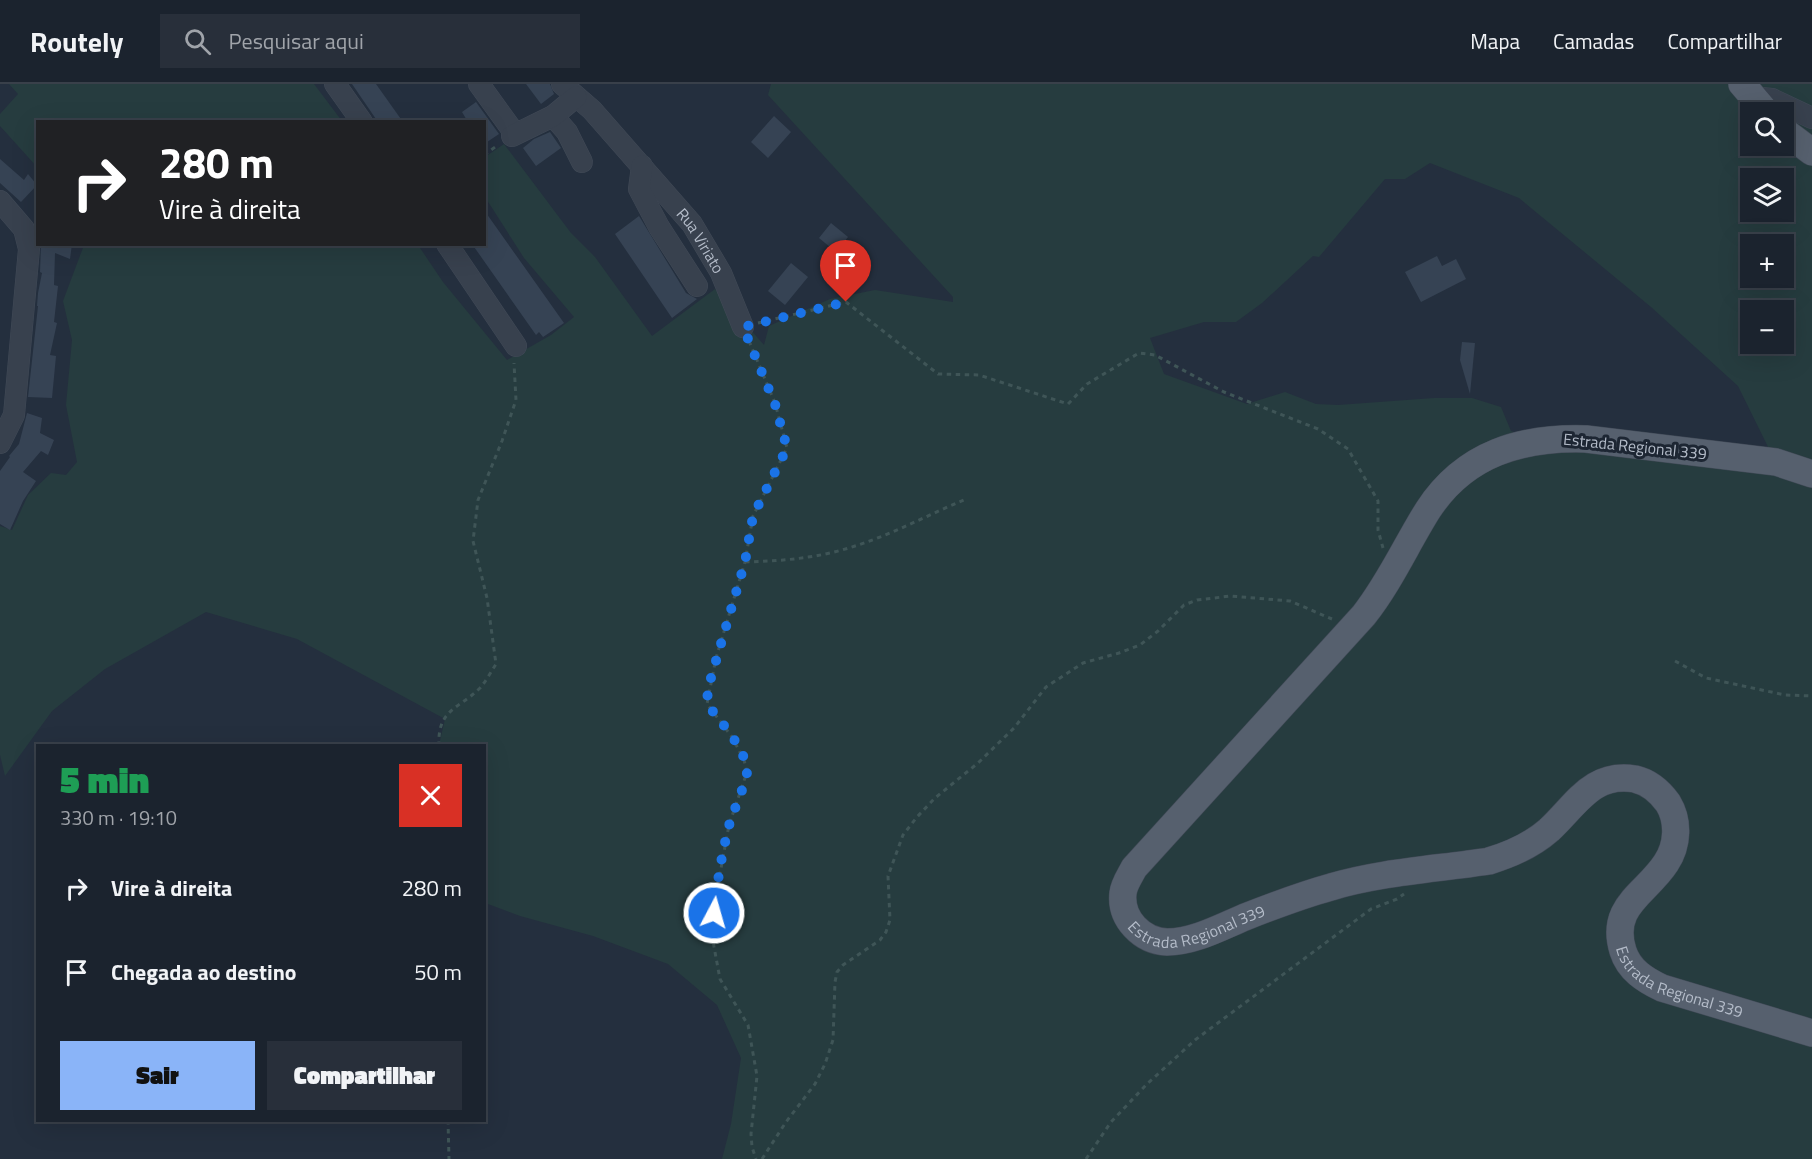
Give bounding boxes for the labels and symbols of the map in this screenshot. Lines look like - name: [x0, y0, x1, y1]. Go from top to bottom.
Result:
- street label: Rua Viriato: [671, 202, 731, 278]
- pin: [820, 240, 871, 302]
- street label: Estrada Regional 339: [1562, 427, 1708, 465]
- position arrow: [682, 881, 746, 945]
- street label: Estrada Regional 339: [1122, 898, 1268, 954]
- street label: Estrada Regional 339: [1610, 943, 1746, 1024]

